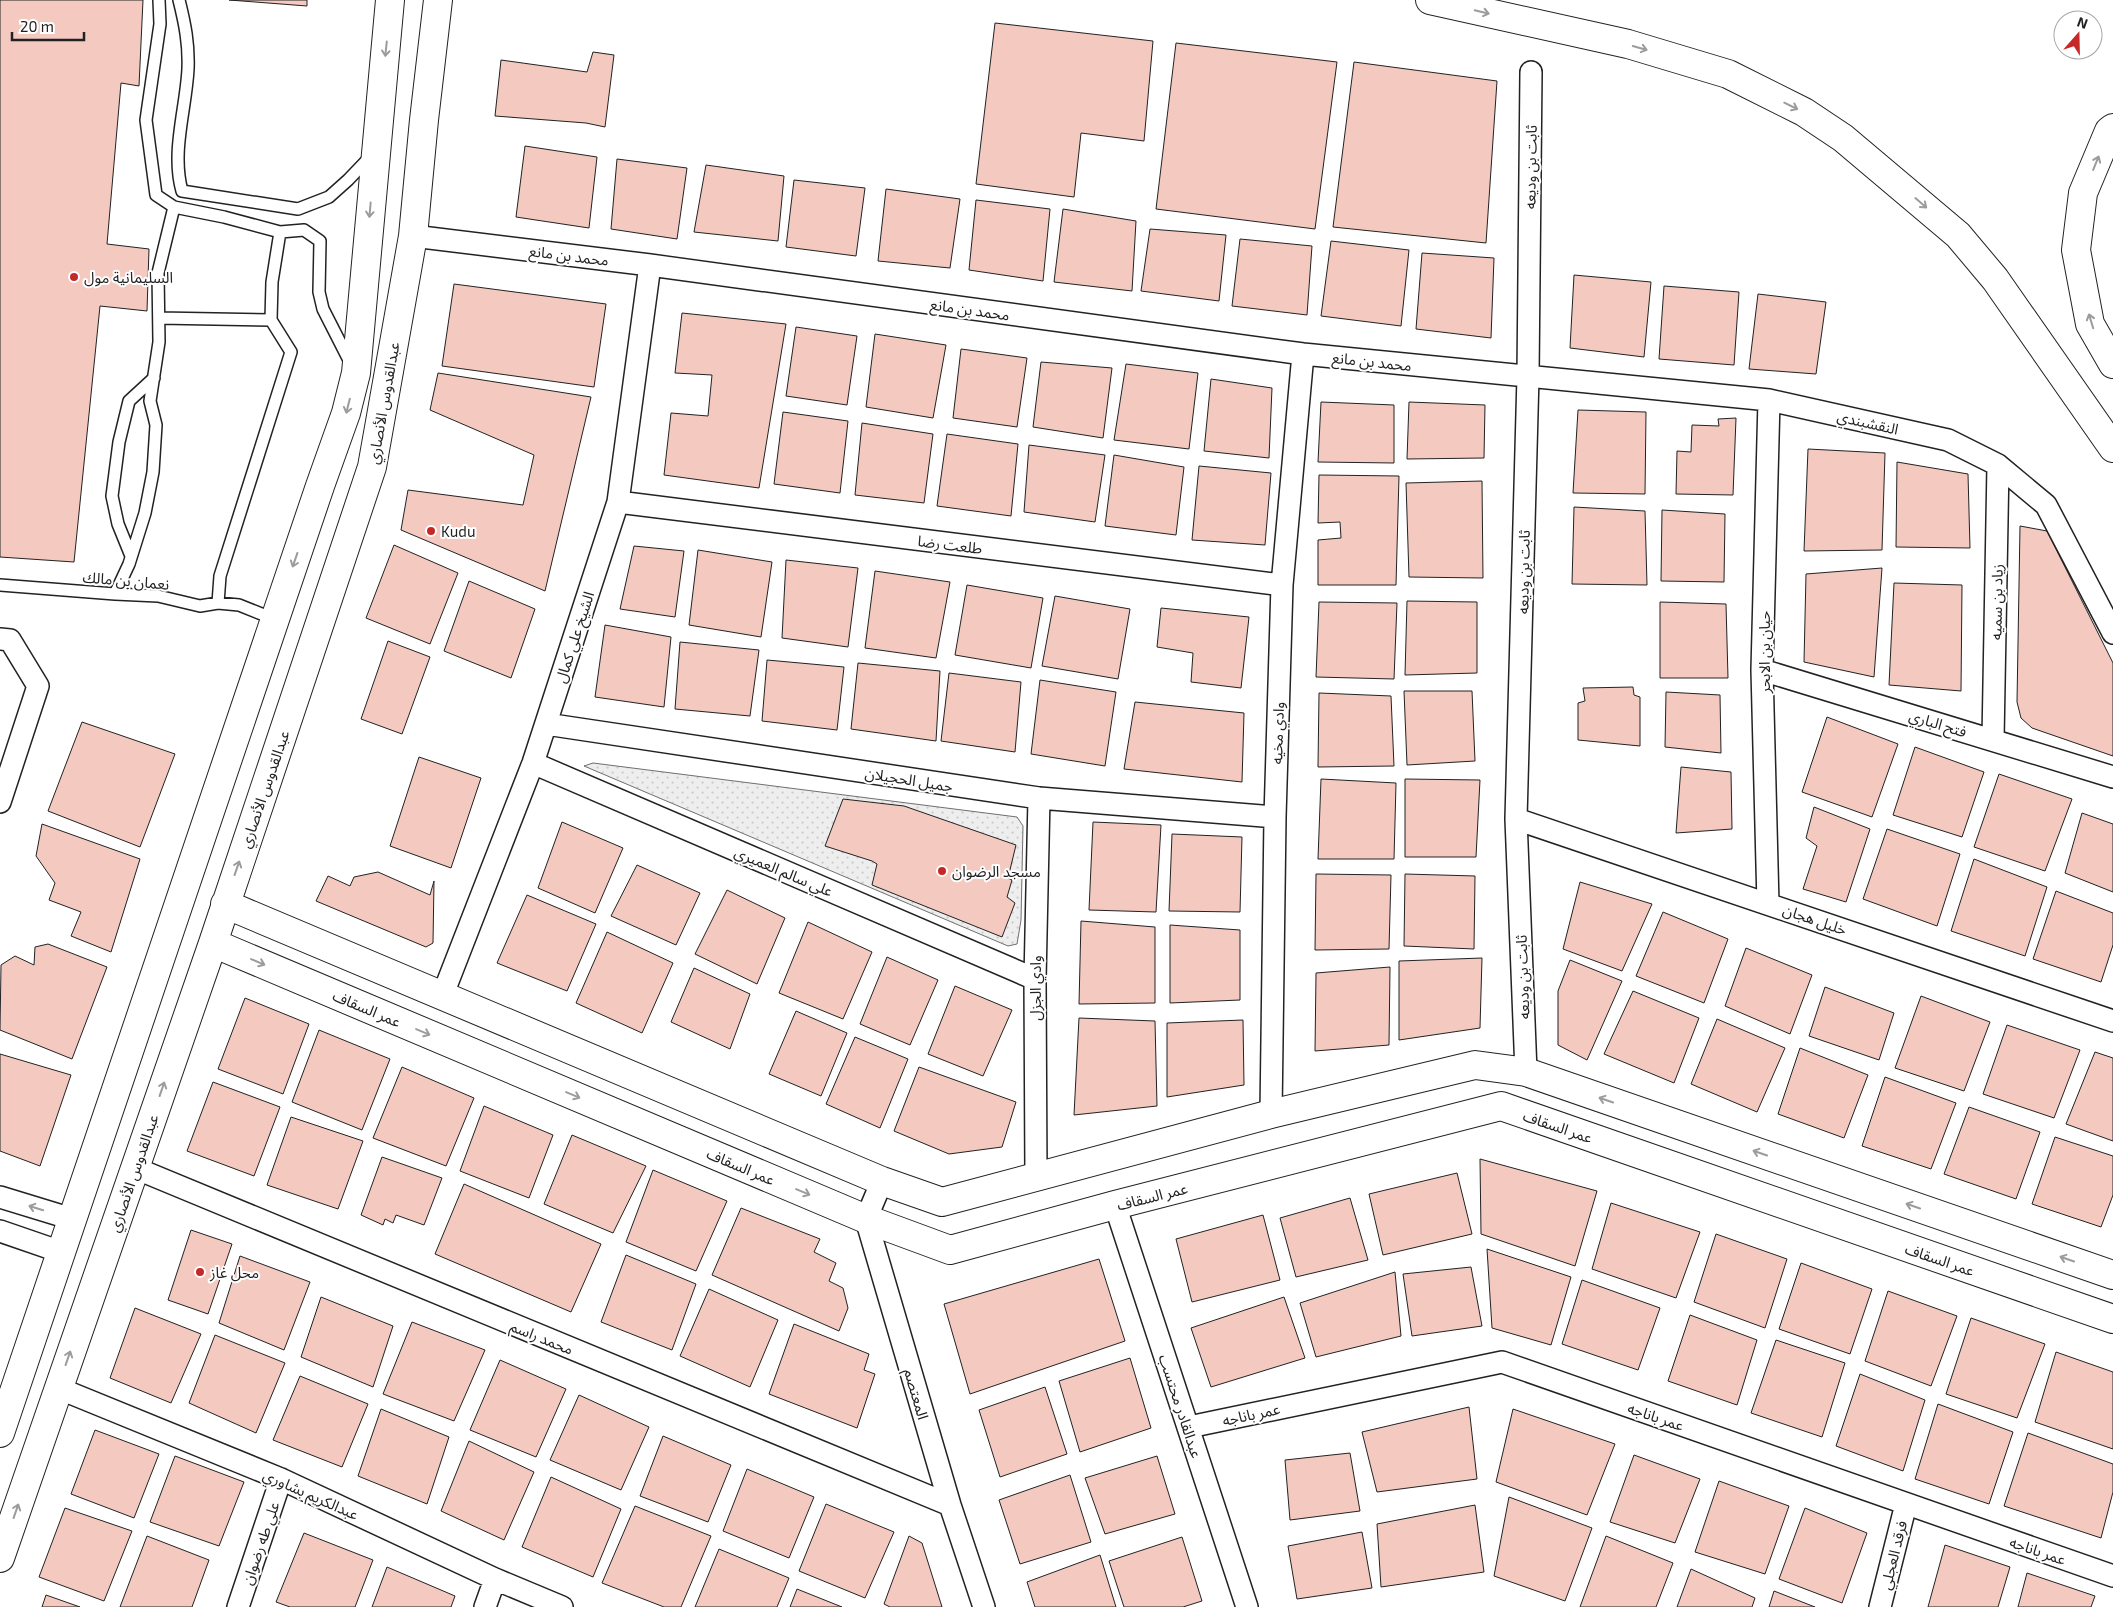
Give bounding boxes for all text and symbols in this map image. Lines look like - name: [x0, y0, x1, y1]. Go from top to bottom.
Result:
- one-way arrow: [1473, 8, 1489, 17]
- scale bar: [12, 10, 85, 42]
- north arrow: [2053, 10, 2103, 60]
- text: N: [2075, 13, 2090, 32]
- text: 20 m: [20, 17, 54, 35]
- one-way arrow: [381, 40, 390, 56]
- one-way arrow: [1632, 44, 1648, 54]
- one-way arrow: [1784, 101, 1799, 111]
- street label: ثابت بن وديعه: [1520, 125, 1541, 209]
- one-way arrow: [2091, 156, 2101, 171]
- one-way arrow: [1915, 197, 1928, 208]
- one-way arrow: [365, 202, 375, 218]
- street label: محمد بن مانع: [528, 241, 610, 273]
- place label: السليمانية مول: [84, 268, 173, 287]
- marker: السليمانية مول: [68, 271, 80, 283]
- street label: محمد بن مانع: [929, 295, 1011, 327]
- one-way arrow: [2085, 314, 2095, 330]
- street label: عبدالقدوس الأنصاري: [363, 340, 406, 466]
- street label: محمد بن مانع: [1331, 348, 1413, 378]
- one-way arrow: [343, 398, 352, 414]
- street label: النقشبندي: [1835, 406, 1900, 441]
- place label: Kudu: [441, 522, 476, 540]
- marker: Kudu: [425, 525, 437, 537]
- street label: ثابت بن وديعه: [1513, 530, 1534, 614]
- street label: طلعت رضا: [916, 531, 983, 558]
- one-way arrow: [290, 552, 299, 567]
- street label: زياد بن سميه: [1986, 564, 2007, 640]
- street label: نعمان بن مالك: [82, 567, 170, 594]
- street label: الشيخ علي كمال: [551, 589, 601, 686]
- street label: حيان بن الابحر: [1755, 611, 1774, 694]
- street label: وادي مخيه: [1267, 701, 1291, 765]
- street label: فتح الباري: [1906, 706, 1969, 744]
- street label: عبدالقدوس الأنصاري: [235, 727, 296, 851]
- street label: جميل الحجيلان: [864, 763, 954, 796]
- street label: علي سالم العميري: [731, 842, 836, 903]
- one-way arrow: [233, 861, 242, 877]
- place label: مسجد الرضوان: [952, 862, 1041, 881]
- marker: مسجد الرضوان: [936, 865, 948, 877]
- street label: خليل هجان: [1781, 900, 1849, 939]
- street label: ثابت بن وديعه: [1512, 934, 1533, 1019]
- street label: وادي الجزل: [1026, 955, 1047, 1021]
- one-way arrow: [250, 958, 265, 967]
- street label: عمر السقاف: [330, 986, 404, 1031]
- one-way arrow: [415, 1027, 430, 1037]
- one-way arrow: [158, 1081, 167, 1097]
- one-way arrow: [565, 1091, 580, 1100]
- one-way arrow: [1599, 1095, 1614, 1104]
- street label: عمر السقاف: [1521, 1106, 1596, 1147]
- street label: عبدالقدوس الأنصاري: [104, 1111, 165, 1235]
- street label: عمر السقاف: [704, 1144, 778, 1189]
- one-way arrow: [1752, 1148, 1768, 1157]
- street label: عمر السقاف: [1115, 1178, 1190, 1214]
- one-way arrow: [795, 1188, 810, 1198]
- one-way arrow: [1906, 1201, 1922, 1210]
- one-way arrow: [28, 1202, 44, 1212]
- street label: عمر السقاف: [1903, 1239, 1978, 1280]
- one-way arrow: [2060, 1254, 2075, 1263]
- place label: محل غاز: [209, 1263, 259, 1282]
- marker: محل غاز: [194, 1266, 206, 1278]
- street label: محمد راسم: [507, 1316, 576, 1361]
- one-way arrow: [64, 1350, 73, 1366]
- street label: عبدالقادر محتسب: [1155, 1352, 1206, 1461]
- street label: المعتصم: [898, 1366, 933, 1422]
- street label: عمر باناجه: [1625, 1398, 1687, 1435]
- street label: عمر باناجه: [1221, 1399, 1282, 1430]
- street label: عبدالكريم بشاوري: [259, 1465, 362, 1526]
- street label: علي طه رضوان: [237, 1499, 286, 1588]
- one-way arrow: [11, 1504, 21, 1520]
- street label: فرقد العجلي: [1876, 1518, 1914, 1592]
- street label: عمر باناجه: [2007, 1532, 2069, 1569]

